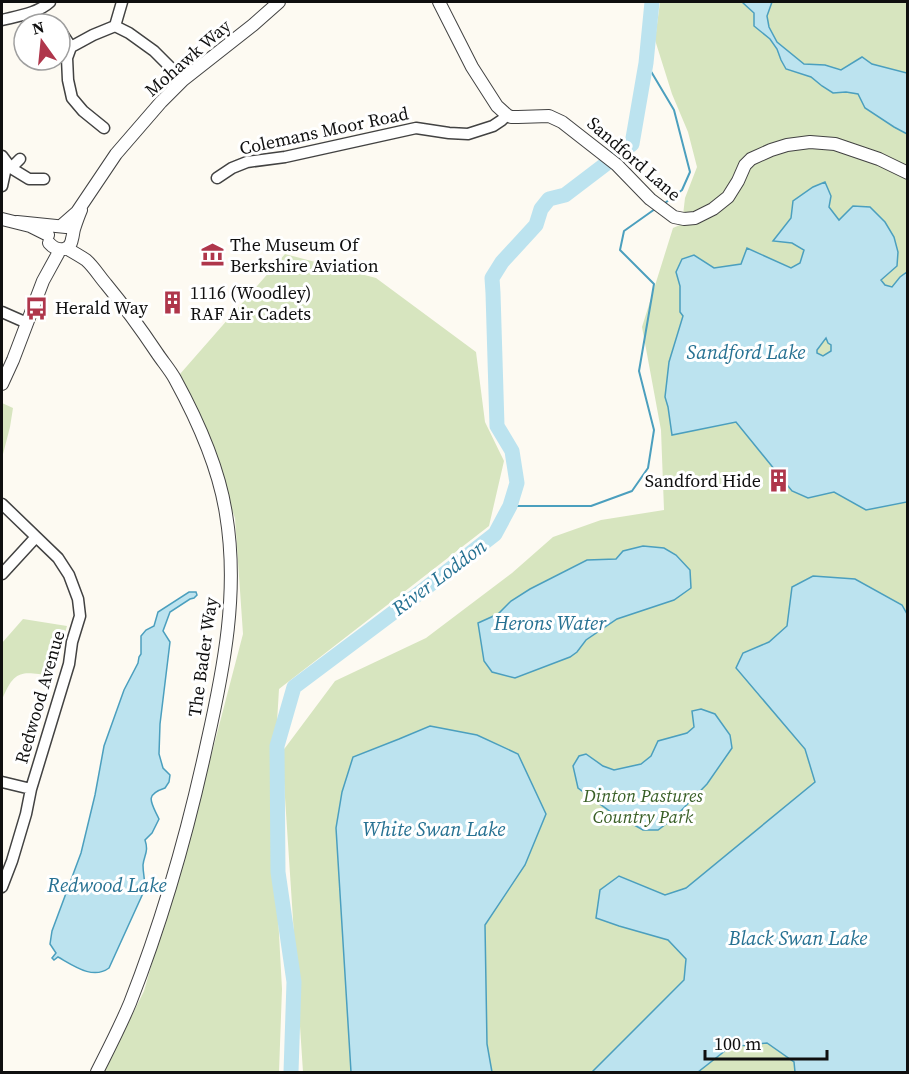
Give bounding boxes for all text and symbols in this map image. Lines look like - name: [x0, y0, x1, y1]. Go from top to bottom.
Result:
- north arrow: [12, 12, 72, 72]
- street label: Mohawk Way: [139, 13, 237, 102]
- text: N: [30, 15, 47, 40]
- street label: Colemans Moor Road: [237, 100, 411, 161]
- street label: Sandford Lane: [582, 111, 687, 206]
- place label: The Museum Of Berkshire Aviation: [230, 232, 379, 278]
- museum icon: The Museum Of Berkshire Aviation: [199, 242, 225, 268]
- place label: 1116 (Woodley) RAF Air Cadets: [190, 280, 311, 326]
- building icon: 1116 (Woodley) RAF Air Cadets: [159, 290, 185, 316]
- bus stop icon: Herald Way: [24, 295, 50, 321]
- place label: Herald Way: [55, 295, 149, 320]
- water label: Sandford Lake: [686, 338, 806, 366]
- place label: Sandford Hide: [645, 468, 761, 493]
- building icon: Sandford Hide: [766, 468, 792, 494]
- water label: River Loddon: [385, 532, 493, 623]
- street label: The Bader Way: [182, 595, 223, 718]
- water label: Herons Water: [493, 609, 607, 637]
- street label: Redwood Avenue: [9, 627, 70, 766]
- park label: Dinton Pastures Country Park: [582, 783, 703, 829]
- water label: White Swan Lake: [363, 815, 505, 843]
- water label: Redwood Lake: [46, 871, 167, 899]
- water label: Black Swan Lake: [728, 924, 867, 952]
- scale bar: [705, 1023, 826, 1061]
- text: 100 m: [714, 1031, 761, 1056]

